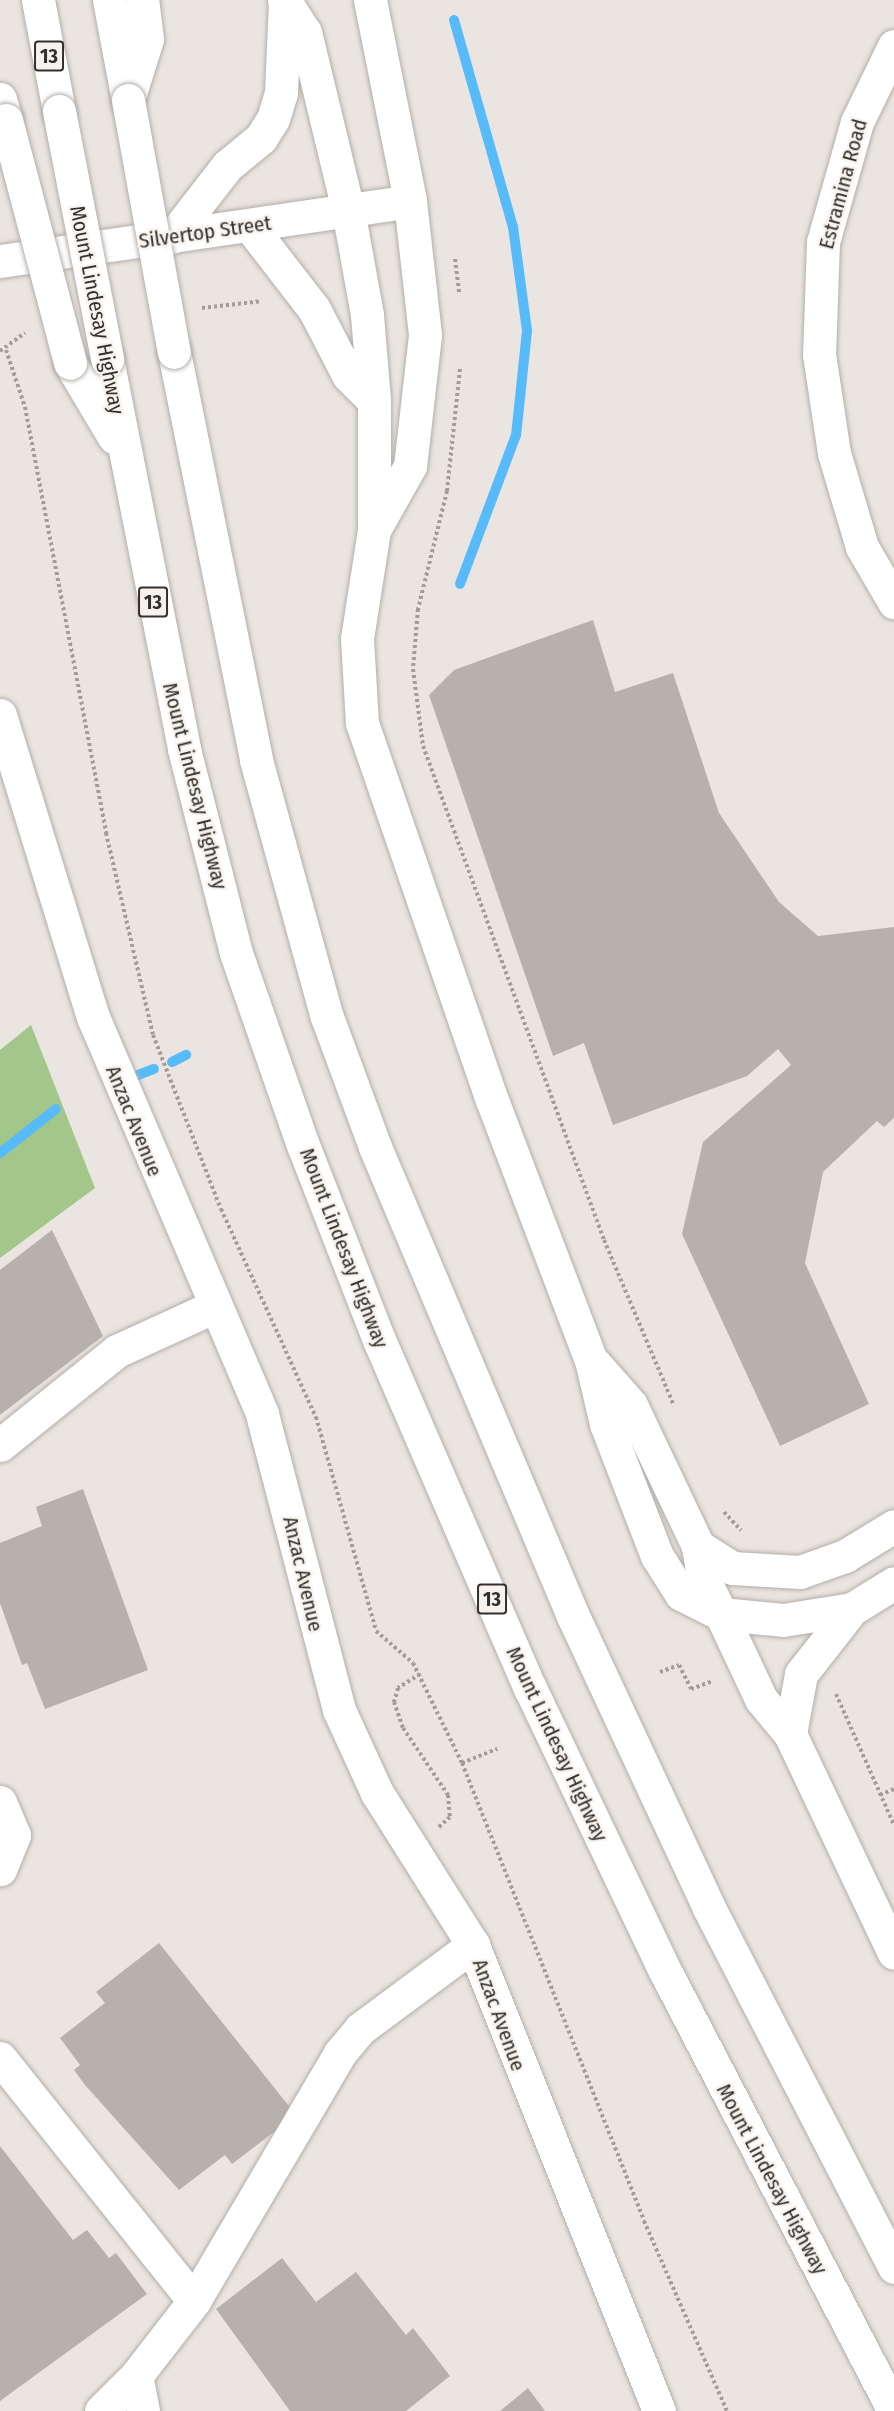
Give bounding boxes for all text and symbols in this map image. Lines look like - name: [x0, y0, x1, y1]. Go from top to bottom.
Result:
- road number: 13: [34, 39, 64, 73]
- street label: Estramina Road: [814, 116, 872, 252]
- street label: Mount Lindesay Highway: [64, 204, 130, 416]
- street label: Silvertop Street: [137, 210, 273, 254]
- road number: 13: [138, 585, 168, 619]
- street label: Mount Lindesay Highway: [157, 680, 233, 892]
- street label: Anzac Avenue: [100, 1062, 168, 1180]
- street label: Mount Lindesay Highway: [294, 1145, 394, 1351]
- street label: Anzac Avenue: [278, 1514, 328, 1634]
- road number: 13: [477, 1582, 507, 1616]
- street label: Mount Lindesay Highway: [501, 1643, 613, 1845]
- street label: Anzac Avenue: [467, 1955, 531, 2075]
- street label: Mount Lindesay Highway: [711, 2079, 833, 2279]

